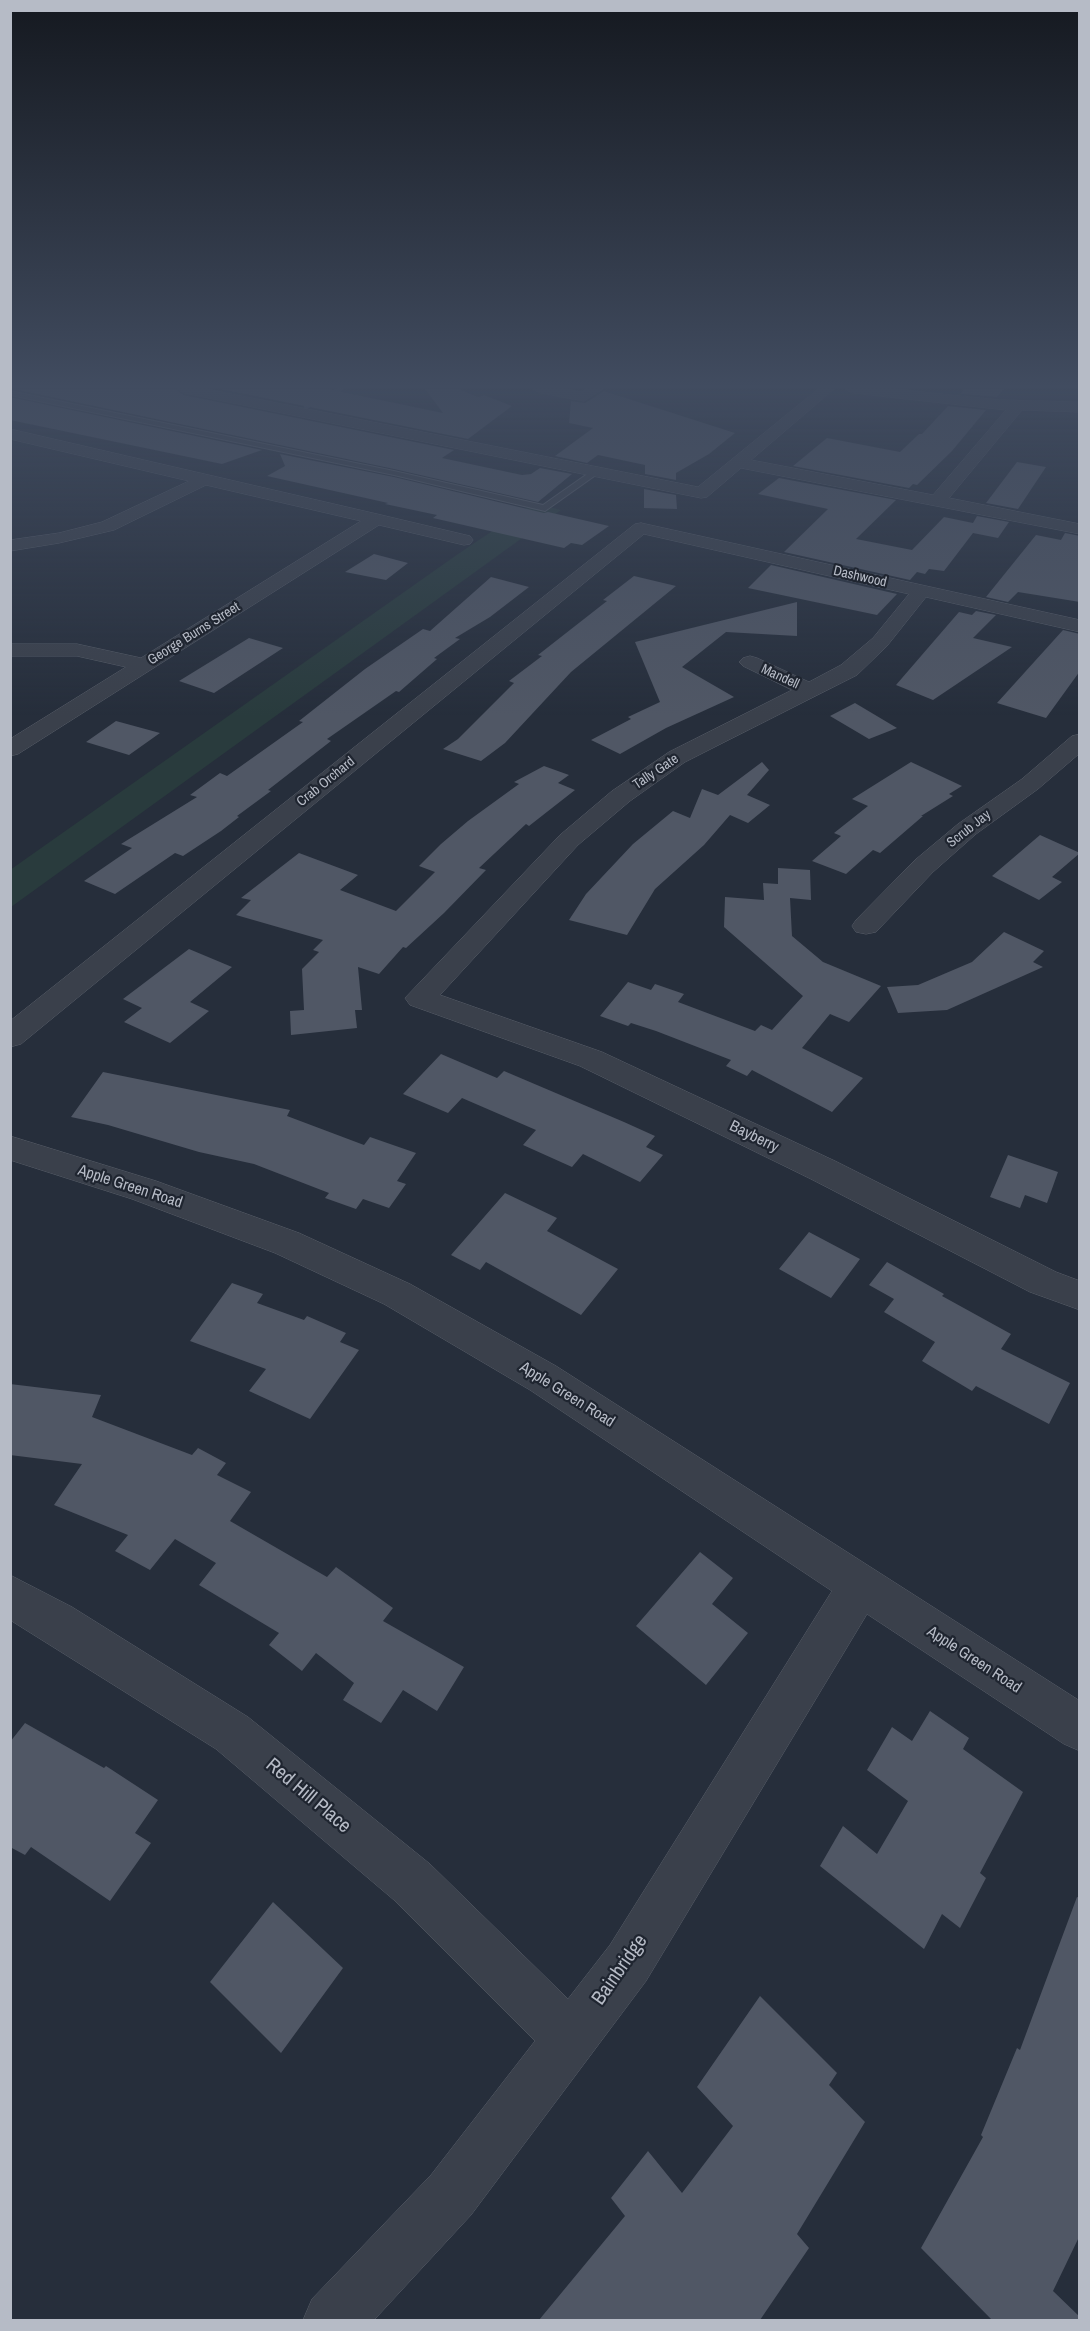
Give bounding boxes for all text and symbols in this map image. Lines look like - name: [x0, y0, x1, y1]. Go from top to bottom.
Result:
- street label: Dashwood: [832, 563, 888, 591]
- street label: George Burns Street: [145, 599, 243, 669]
- street label: Mandell: [758, 661, 802, 693]
- street label: Tally Gate: [630, 751, 682, 793]
- street label: Crab Orchard: [294, 754, 358, 810]
- street label: Scrub Jay: [944, 807, 994, 851]
- street label: Bayberry: [726, 1117, 782, 1157]
- street label: Apple Green Road: [75, 1161, 185, 1213]
- street label: Apple Green Road: [516, 1358, 618, 1432]
- street label: Apple Green Road: [923, 1622, 1025, 1698]
- street label: Red Hill Place: [260, 1753, 356, 1839]
- street label: Bainbridge: [587, 1930, 653, 2010]

